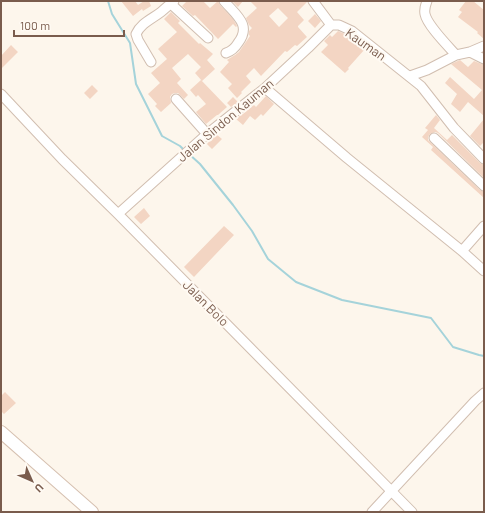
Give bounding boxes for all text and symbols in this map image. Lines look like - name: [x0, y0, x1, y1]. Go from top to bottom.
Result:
- scale bar: [14, 12, 124, 38]
- text: 100 m: [20, 18, 50, 32]
- street label: Kauman: [343, 24, 389, 64]
- street label: Jalan Sindon Kauman: [174, 75, 276, 165]
- street label: Jalan Bolo: [180, 277, 232, 329]
- north arrow: [12, 461, 52, 501]
- text: U: [32, 481, 46, 496]

